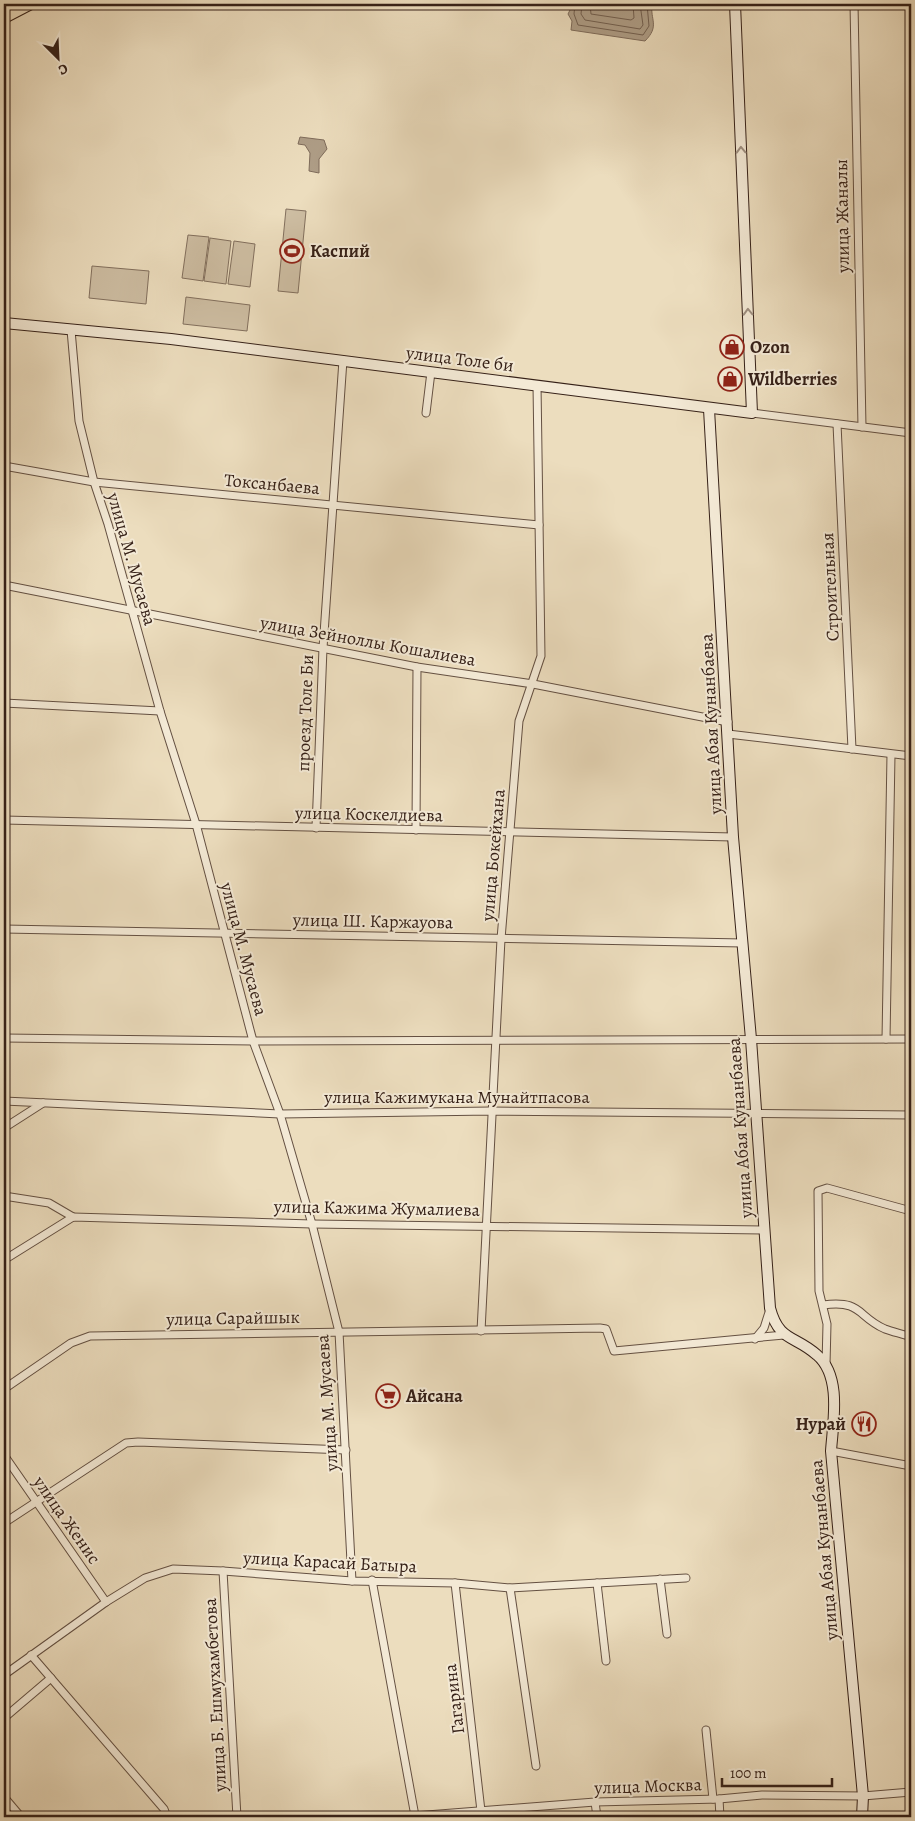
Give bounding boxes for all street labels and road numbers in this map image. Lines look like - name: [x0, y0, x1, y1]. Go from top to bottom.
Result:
- street label: улица Жаналы: [829, 159, 855, 274]
- street label: улица Толе би: [404, 340, 515, 377]
- street label: Токсанбаева: [223, 468, 322, 500]
- street label: улица М. Мусаева: [101, 489, 163, 629]
- street label: Строительная: [815, 532, 845, 642]
- street label: улица Зейноллы Кошалиева: [257, 610, 478, 672]
- street label: улица Абая Кунанбаева: [694, 632, 728, 816]
- street label: проезд Толе Би: [291, 654, 319, 772]
- street label: улица Бокейхана: [475, 787, 511, 923]
- street label: улица Коскелдиева: [294, 801, 444, 827]
- street label: улица М. Мусаева: [214, 879, 274, 1019]
- street label: улица Ш. Каржауова: [292, 908, 454, 934]
- street label: улица Абая Кунанбаева: [722, 1036, 758, 1220]
- street label: улица Кажимукана Мунайтпасова: [323, 1085, 590, 1109]
- street label: улица Кажима Жумалиева: [273, 1194, 481, 1222]
- street label: улица Сарайшык: [165, 1305, 300, 1331]
- street label: улица М. Мусаева: [310, 1333, 344, 1473]
- street label: улица Абая Кунанбаева: [804, 1458, 844, 1642]
- street label: улица Женис: [27, 1470, 106, 1569]
- street label: улица Карасай Батыра: [242, 1545, 418, 1579]
- street label: улица Б. Ешмухамбетова: [198, 1597, 232, 1794]
- street label: Гагарина: [438, 1662, 470, 1736]
- street label: улица Москва: [593, 1772, 703, 1800]

